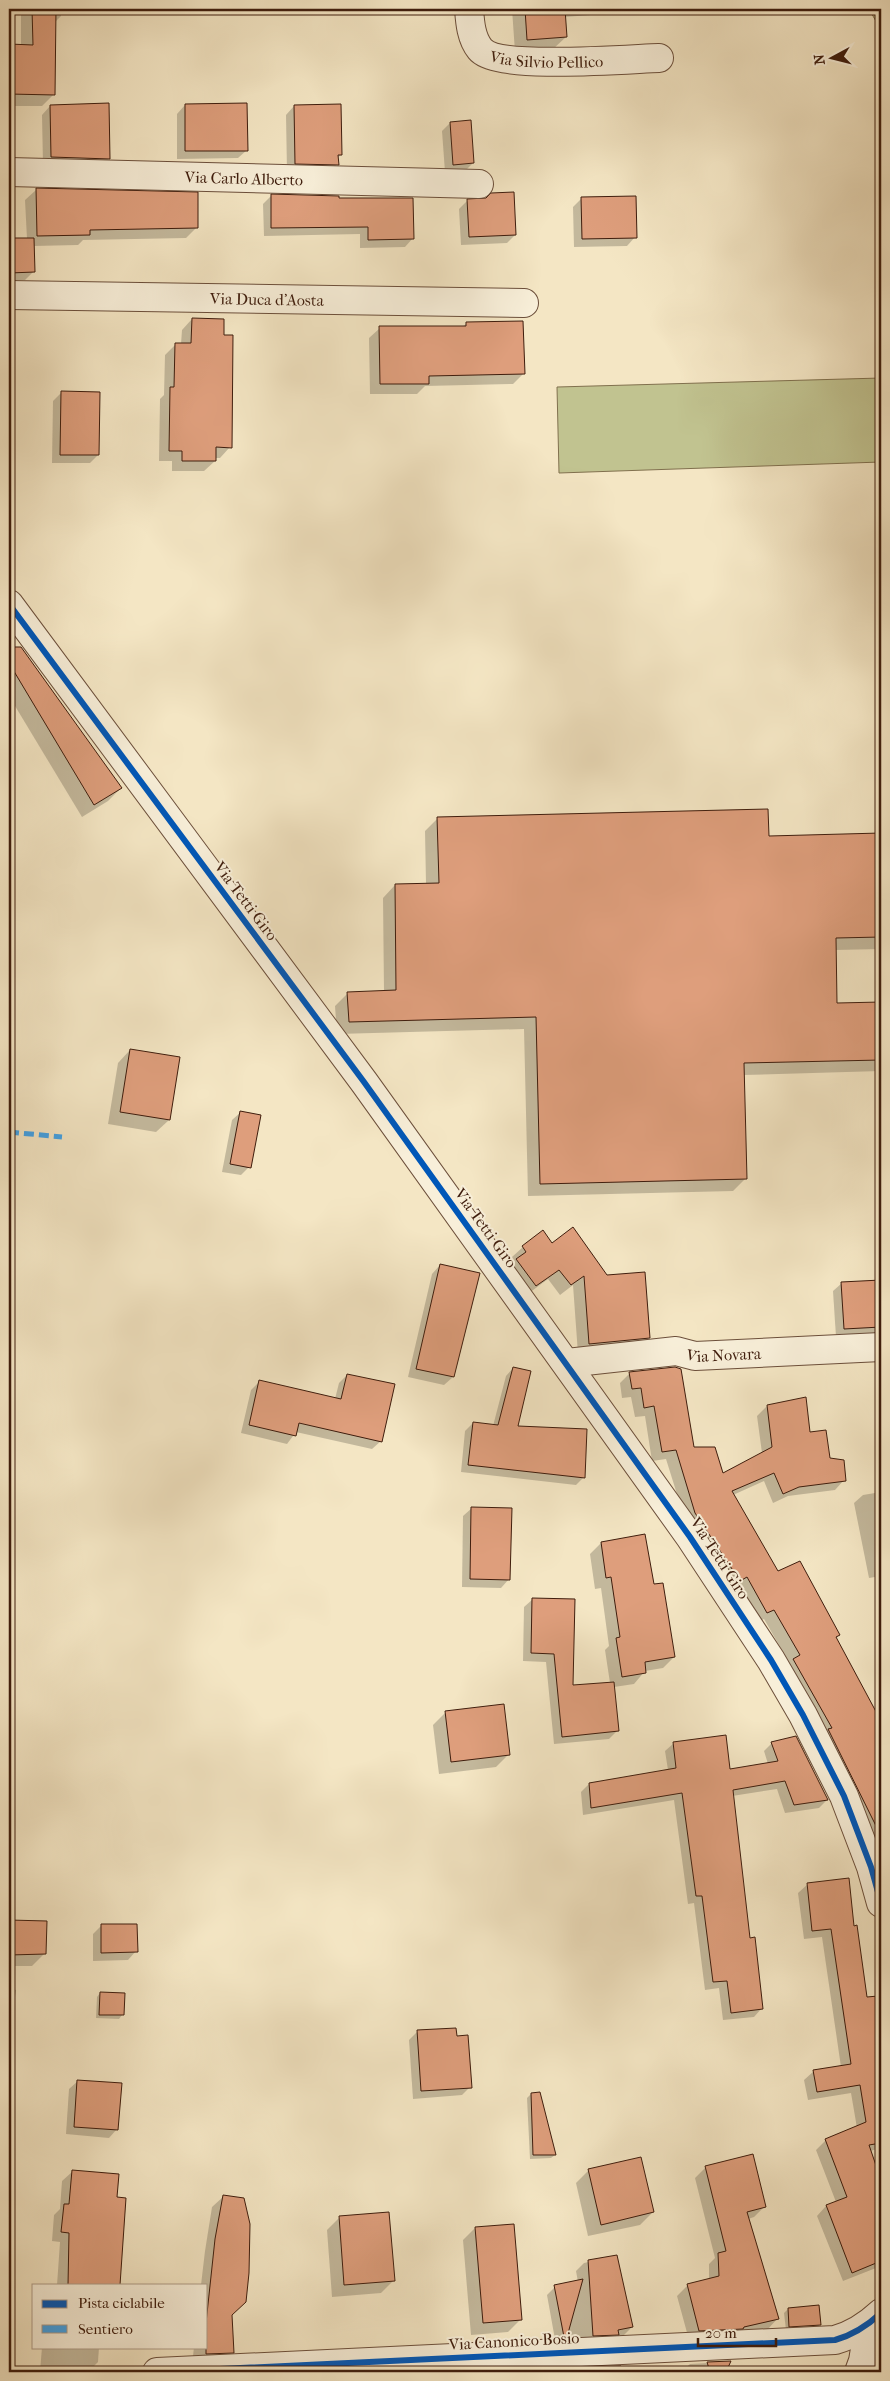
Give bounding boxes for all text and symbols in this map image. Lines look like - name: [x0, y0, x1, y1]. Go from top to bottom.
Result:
- north arrow: [808, 32, 858, 82]
- street label: Via Silvio Pellico: [487, 46, 604, 71]
- text: N: [810, 53, 829, 66]
- street label: Via Carlo Alberto: [183, 167, 303, 189]
- street label: Via Duca d'Aosta: [209, 289, 325, 309]
- street label: Via Tetti Giro: [210, 857, 282, 944]
- street label: Via Tetti Giro: [450, 1184, 521, 1272]
- street label: Via Novara: [683, 1343, 762, 1366]
- street label: Via Tetti Giro: [686, 1513, 753, 1602]
- legend: [32, 2284, 208, 2348]
- text: Pista ciclabile: [78, 2294, 165, 2312]
- scale bar: [698, 2316, 775, 2348]
- text: Sentiero: [78, 2320, 133, 2338]
- text: 20 m: [705, 2324, 737, 2342]
- street label: Via Canonico Bosio: [447, 2328, 580, 2354]

